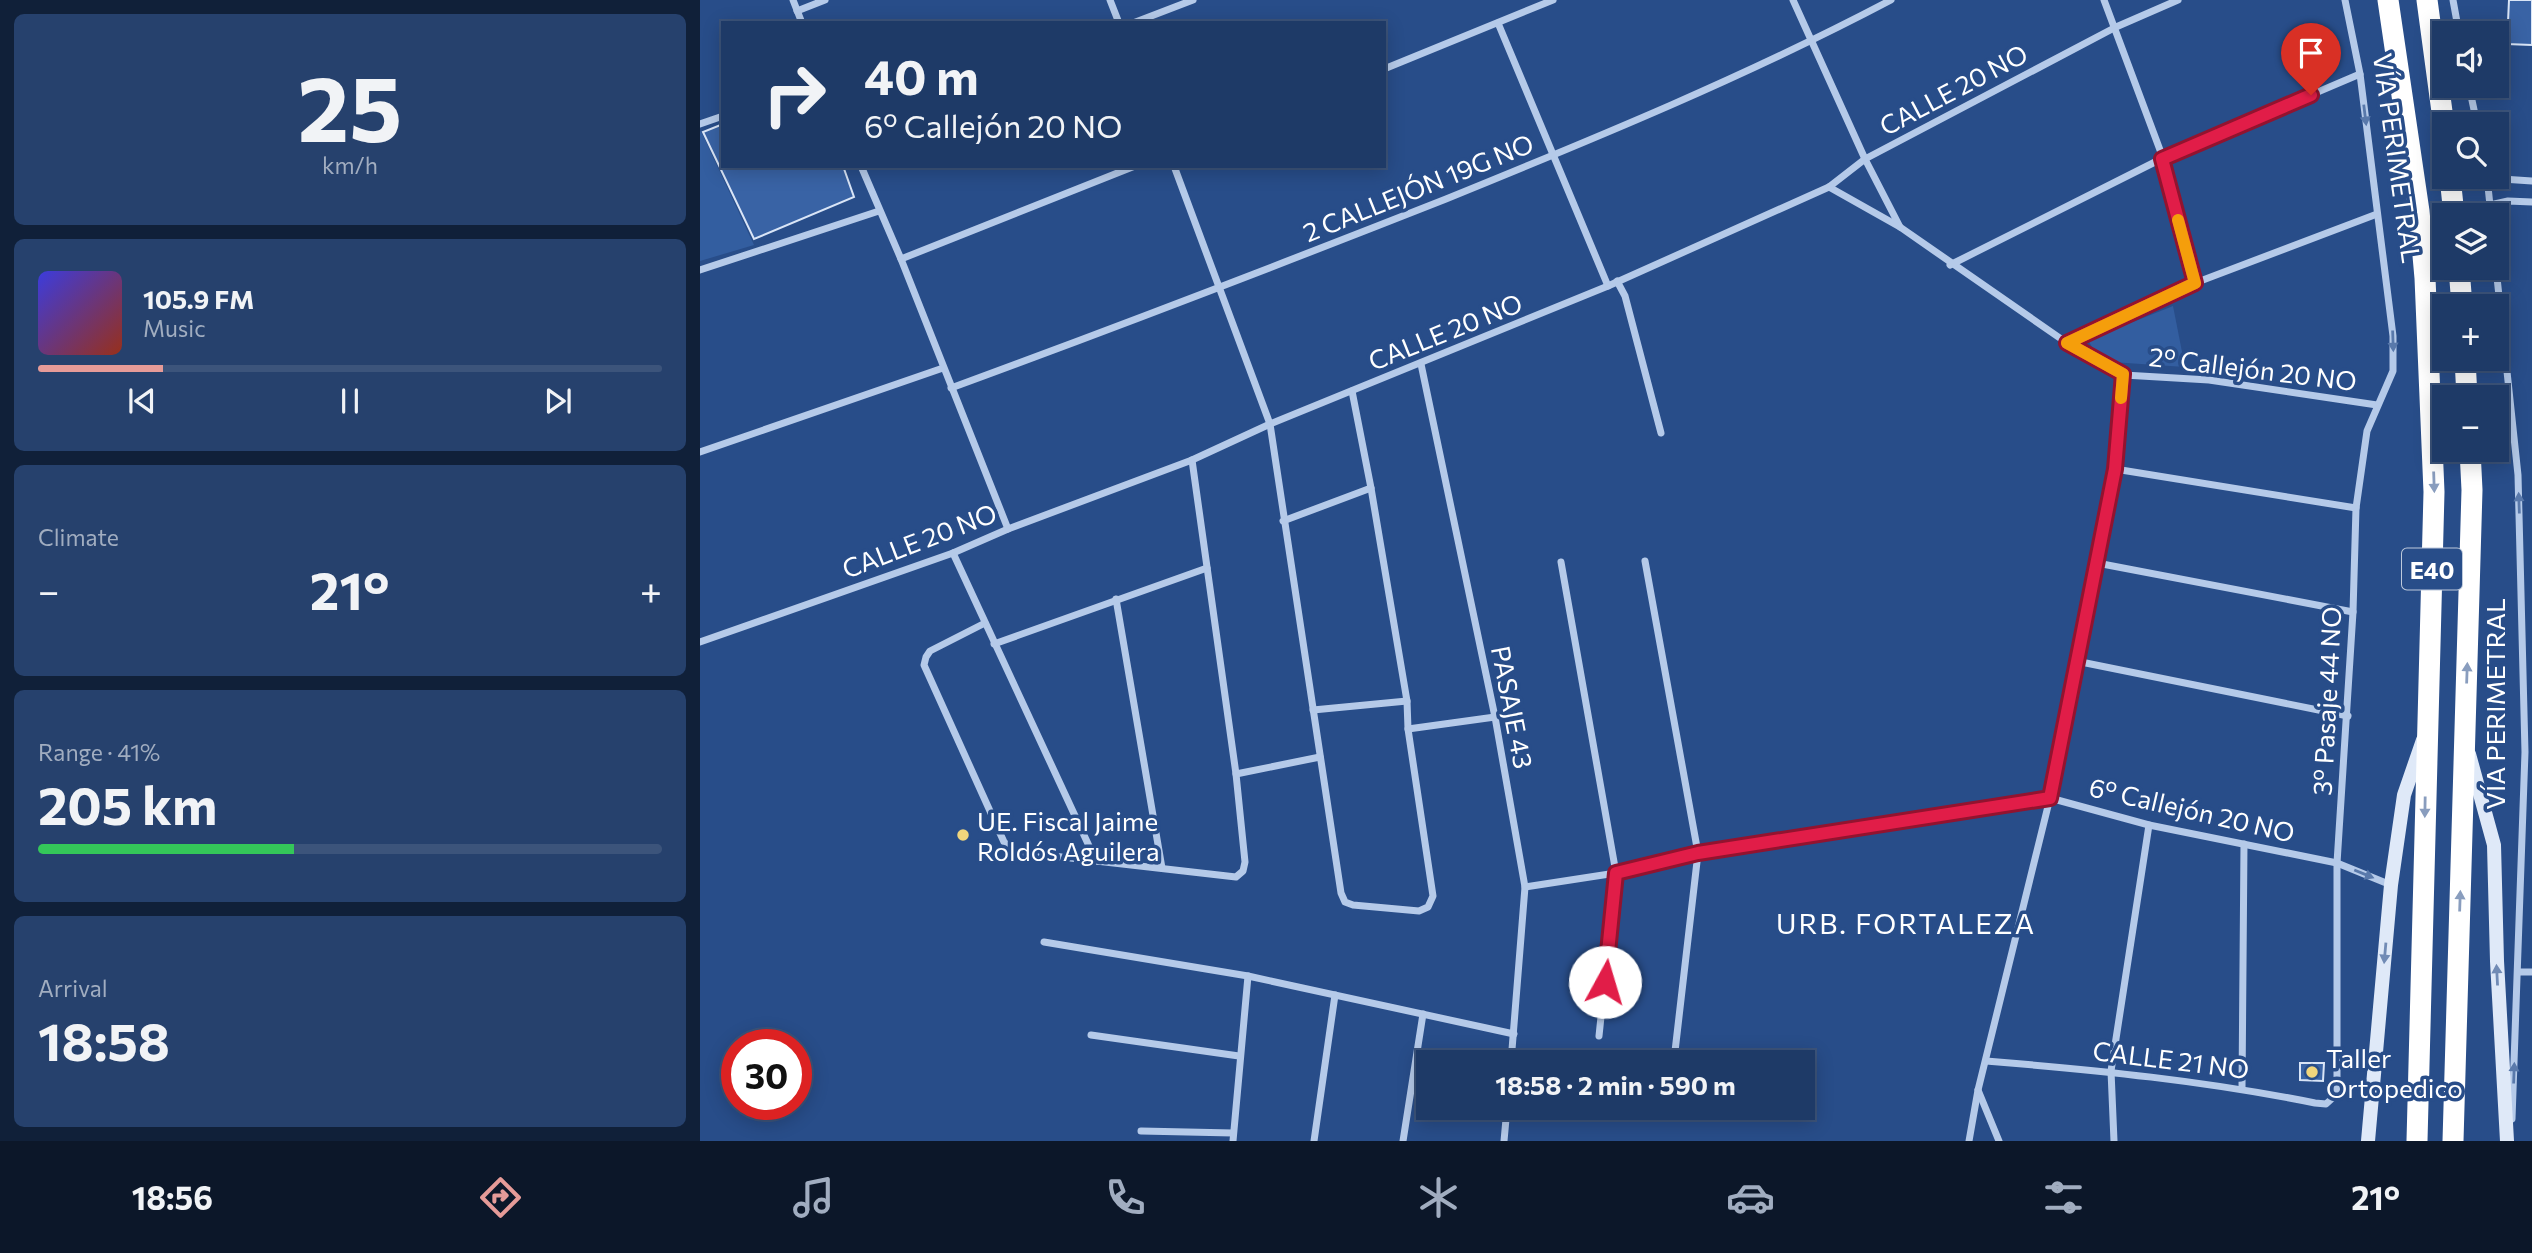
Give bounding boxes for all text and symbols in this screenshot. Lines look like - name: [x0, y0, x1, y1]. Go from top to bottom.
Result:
- map controls: [2432, 21, 2509, 462]
- button: sound: [2432, 21, 2509, 98]
- pin: [2281, 23, 2341, 95]
- icon: arrive: [2292, 34, 2330, 72]
- street label: CALLE 20 NO: [1874, 37, 2032, 141]
- text: 40 m: [864, 45, 979, 105]
- text: 25: [298, 49, 402, 161]
- icon: right: [749, 49, 840, 140]
- street label: VÍA PERIMETRAL: [2368, 51, 2428, 265]
- one-way arrow: [2360, 104, 2371, 126]
- text: 6º Callejón 20 NO: [864, 105, 1122, 145]
- button: search: [2432, 112, 2509, 189]
- street label: 2 CALLEJÓN 19G NO: [1298, 127, 1538, 247]
- text: km/h: [322, 151, 378, 179]
- button: layers: [2432, 203, 2509, 280]
- text: 105.9 FM: [143, 283, 254, 314]
- street label: CALLE 20 NO: [1364, 286, 1526, 376]
- button: +: [2432, 294, 2509, 371]
- text: Music: [143, 314, 206, 342]
- one-way arrow: [2387, 330, 2399, 352]
- street label: 2º Callejón 20 NO: [2148, 340, 2358, 396]
- icon: previous: [123, 382, 161, 420]
- icon: pause: [331, 382, 369, 420]
- icon: next: [539, 382, 577, 420]
- button: −: [2432, 385, 2509, 462]
- one-way arrow: [2428, 471, 2439, 493]
- one-way arrow: [2513, 491, 2524, 513]
- street label: CALLE 20 NO: [837, 496, 1001, 584]
- text: Climate: [38, 523, 119, 551]
- road number: E40: [2402, 548, 2462, 590]
- text: 21°: [310, 557, 389, 621]
- text: −: [38, 566, 60, 613]
- text: +: [640, 566, 662, 613]
- street label: VÍA PERIMETRAL: [2479, 598, 2510, 810]
- street label: 3º Pasaje 44 NO: [2306, 606, 2346, 796]
- street label: PASAJE 43: [1486, 643, 1540, 771]
- one-way arrow: [2462, 662, 2473, 684]
- text: Range · 41%: [38, 738, 160, 766]
- street label: 6º Callejón 20 NO: [2086, 770, 2298, 848]
- text: 205 km: [38, 772, 217, 836]
- one-way arrow: [2419, 797, 2430, 819]
- place label: UE. Fiscal Jaime Roldós Aguilera: [977, 805, 1160, 866]
- marker: UE. Fiscal Jaime Roldós Aguilera: [955, 827, 971, 843]
- one-way arrow: [2354, 869, 2375, 880]
- one-way arrow: [2455, 890, 2466, 912]
- district label: URB. FORTALEZA: [1776, 906, 2036, 940]
- one-way arrow: [2379, 942, 2390, 964]
- position arrow: [1568, 945, 1642, 1019]
- one-way arrow: [2492, 964, 2503, 986]
- text: Arrival: [38, 974, 108, 1002]
- text: 18:58: [38, 1008, 170, 1072]
- speed limit sign: 30: [721, 1029, 812, 1120]
- street label: CALLE 21 NO: [2091, 1034, 2251, 1084]
- place label: Taller Ortopedico: [2326, 1042, 2463, 1103]
- one-way arrow: [2509, 1062, 2520, 1084]
- marker: Taller Ortopedico: [2304, 1064, 2320, 1080]
- text: 18:58 · 2 min · 590 m: [1495, 1069, 1736, 1100]
- icon: directions: [476, 1173, 525, 1222]
- icon: music: [789, 1173, 838, 1222]
- icon: phone: [1101, 1173, 1150, 1222]
- icon: climate: [1414, 1173, 1463, 1222]
- icon: car: [1726, 1173, 1775, 1222]
- icon: filters: [2039, 1173, 2088, 1222]
- text: 18:56: [132, 1177, 213, 1217]
- text: 21°: [2351, 1177, 2400, 1217]

